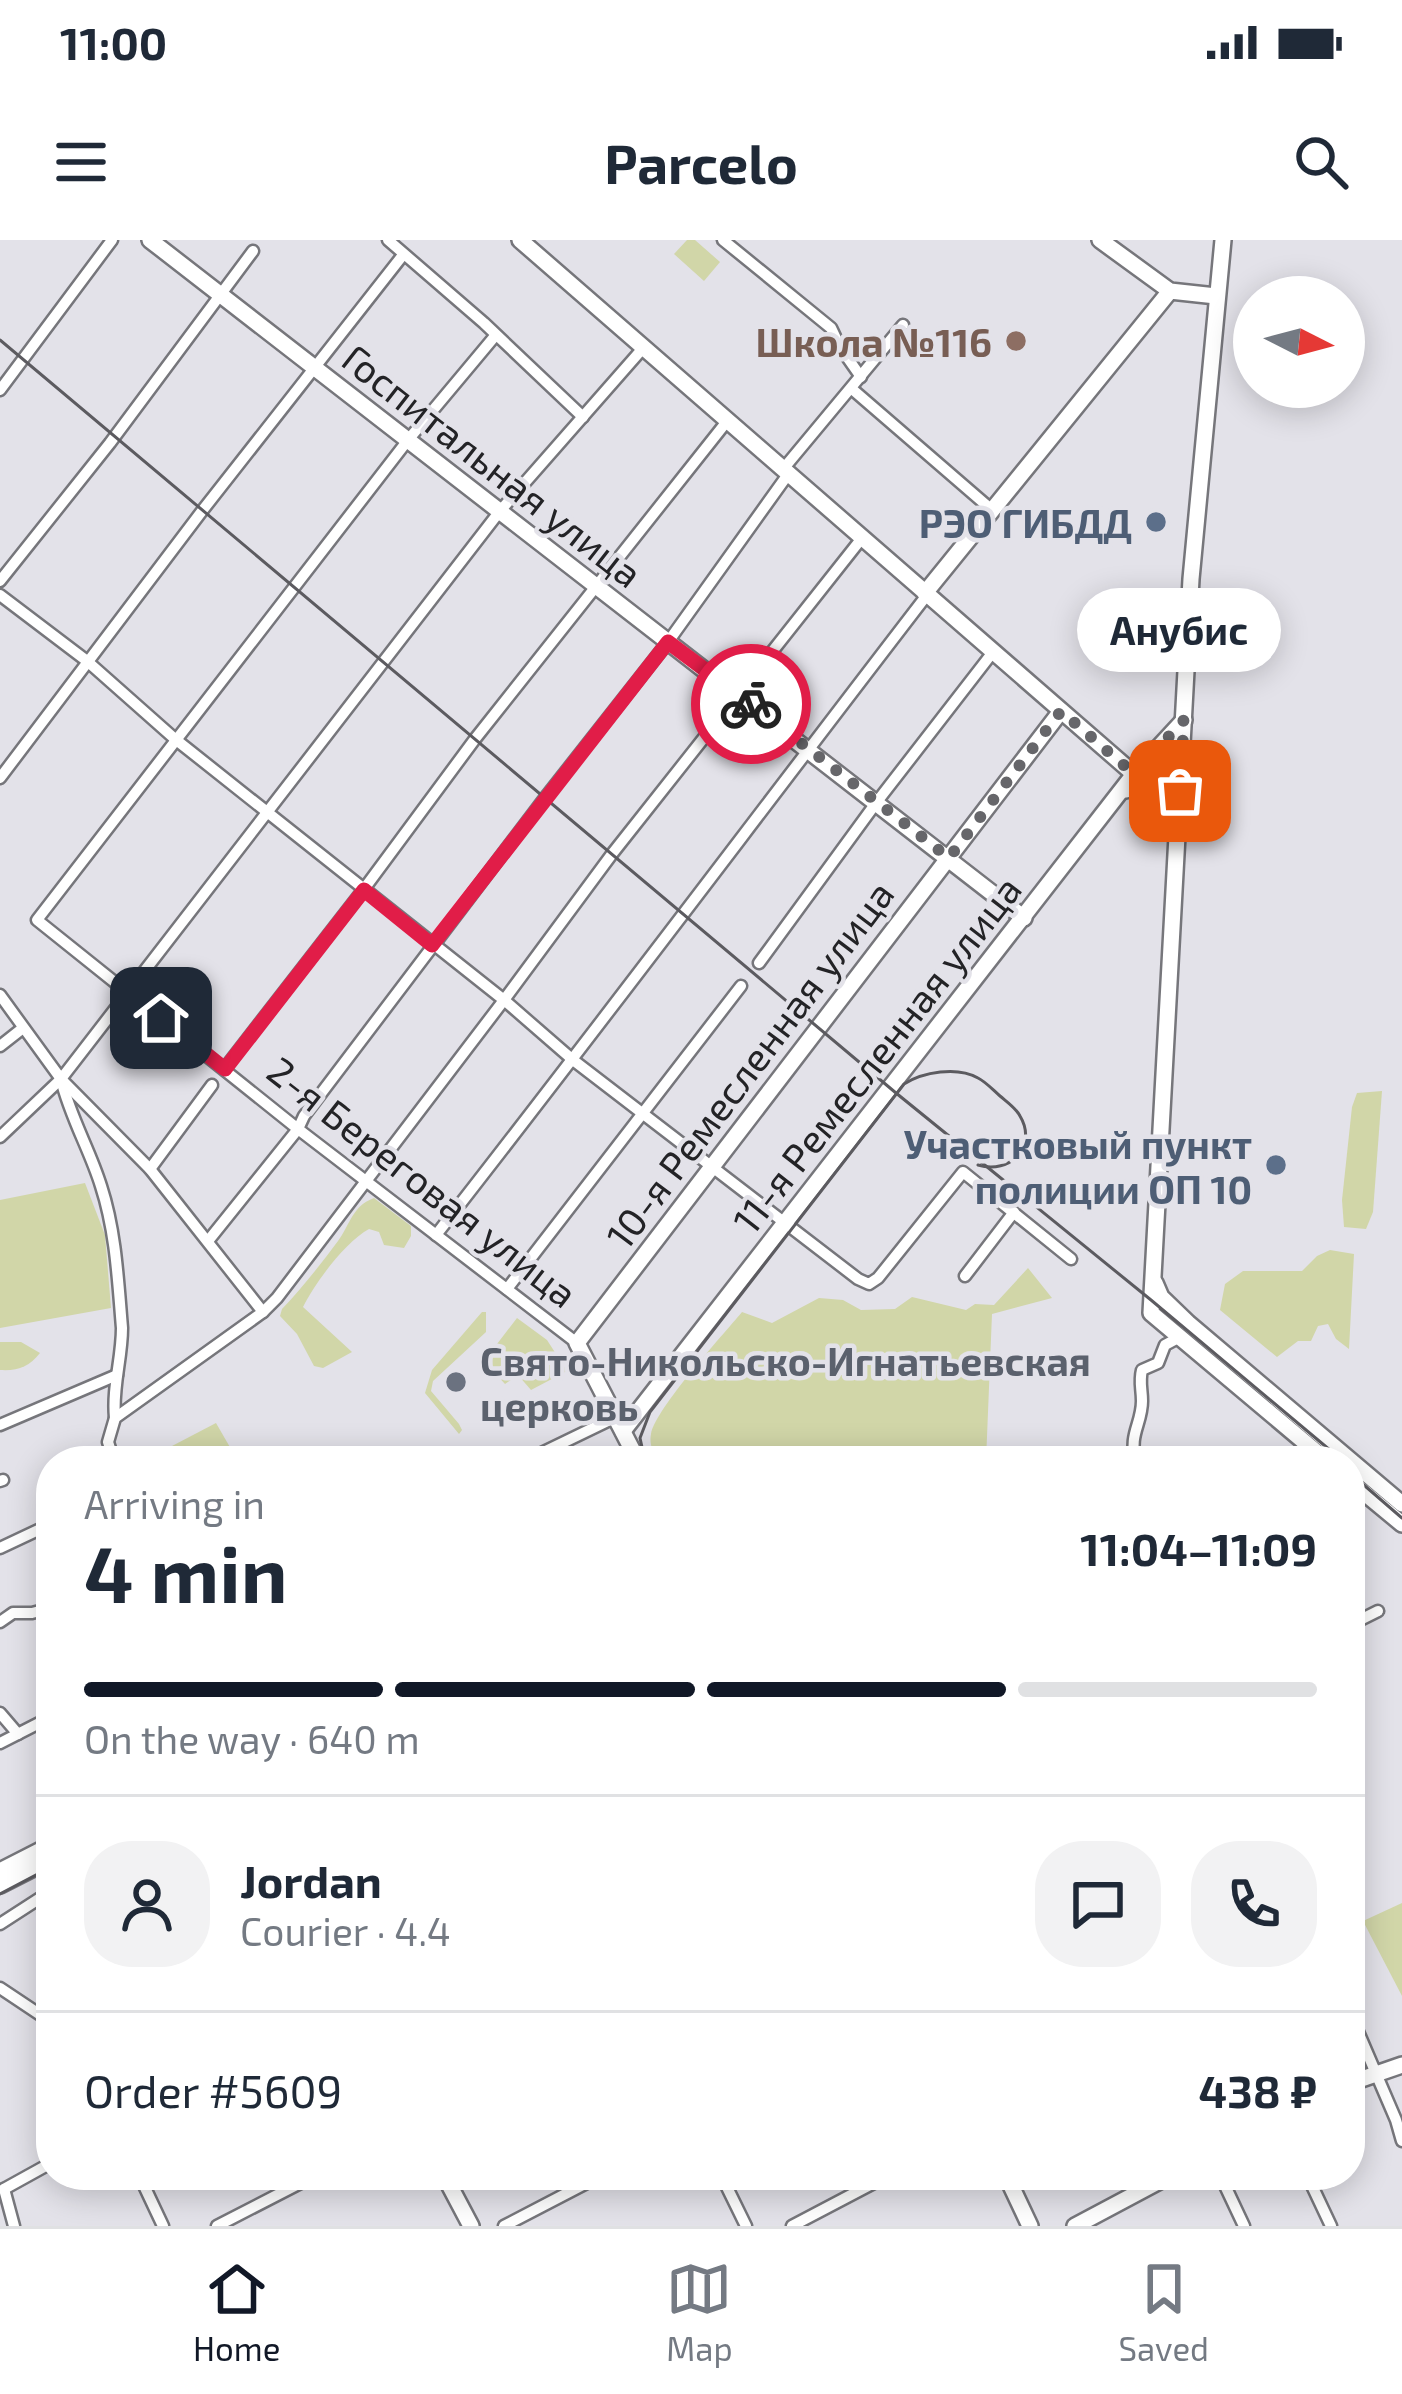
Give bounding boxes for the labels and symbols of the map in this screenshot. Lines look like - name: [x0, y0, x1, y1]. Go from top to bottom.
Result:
- north arrow: [1233, 276, 1365, 408]
- place label: Школа №116: [756, 318, 992, 365]
- marker: Школа №116: [1003, 328, 1029, 354]
- street label: Госпитальная улица: [333, 334, 652, 597]
- place label: РЭО ГИБДД: [919, 499, 1132, 546]
- marker: РЭО ГИБДД: [1143, 509, 1169, 535]
- callout: Анубис: [1078, 587, 1282, 671]
- courier: [691, 644, 811, 764]
- pin: [1129, 740, 1231, 842]
- street label: 11-я Ремесленная улица: [722, 866, 1031, 1243]
- street label: 10-я Ремесленная улица: [595, 871, 903, 1258]
- pin: [110, 967, 212, 1069]
- street label: 2-я Береговая улица: [258, 1046, 587, 1317]
- place label: Участковый пункт полиции ОП 10: [904, 1120, 1252, 1212]
- marker: Участковый пункт полиции ОП 10: [1263, 1152, 1289, 1178]
- place label: Свято-Никольско-Игнатьевская церковь: [480, 1337, 1091, 1429]
- marker: Свято-Никольско-Игнатьевская церковь: [443, 1369, 469, 1395]

